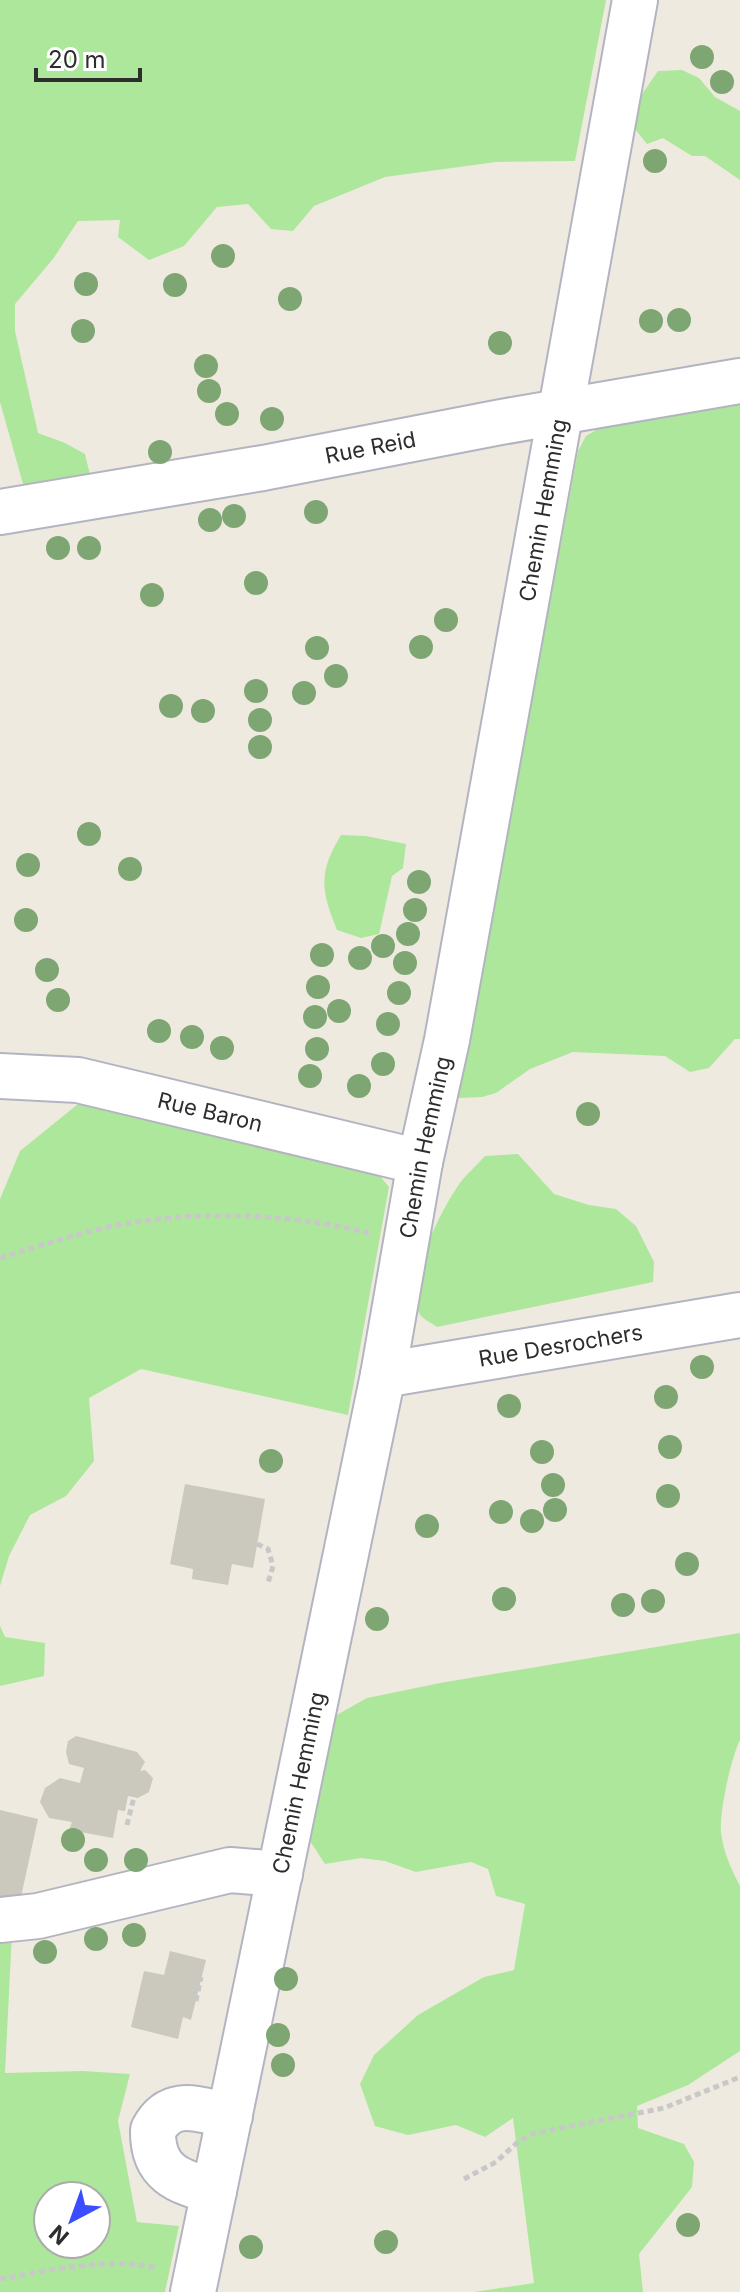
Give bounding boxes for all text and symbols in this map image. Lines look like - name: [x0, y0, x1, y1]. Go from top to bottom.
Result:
- scale bar: [36, 32, 140, 82]
- text: 20 m: [48, 45, 106, 74]
- street label: Chemin Hemming: [513, 417, 572, 604]
- street label: Rue Reid: [323, 426, 418, 469]
- street label: Chemin Hemming: [394, 1054, 456, 1240]
- street label: Rue Baron: [155, 1087, 265, 1137]
- street label: Rue Desrochers: [476, 1319, 645, 1372]
- street label: Chemin Hemming: [267, 1689, 330, 1876]
- north arrow: [32, 2180, 112, 2260]
- text: N: [44, 2220, 74, 2250]

